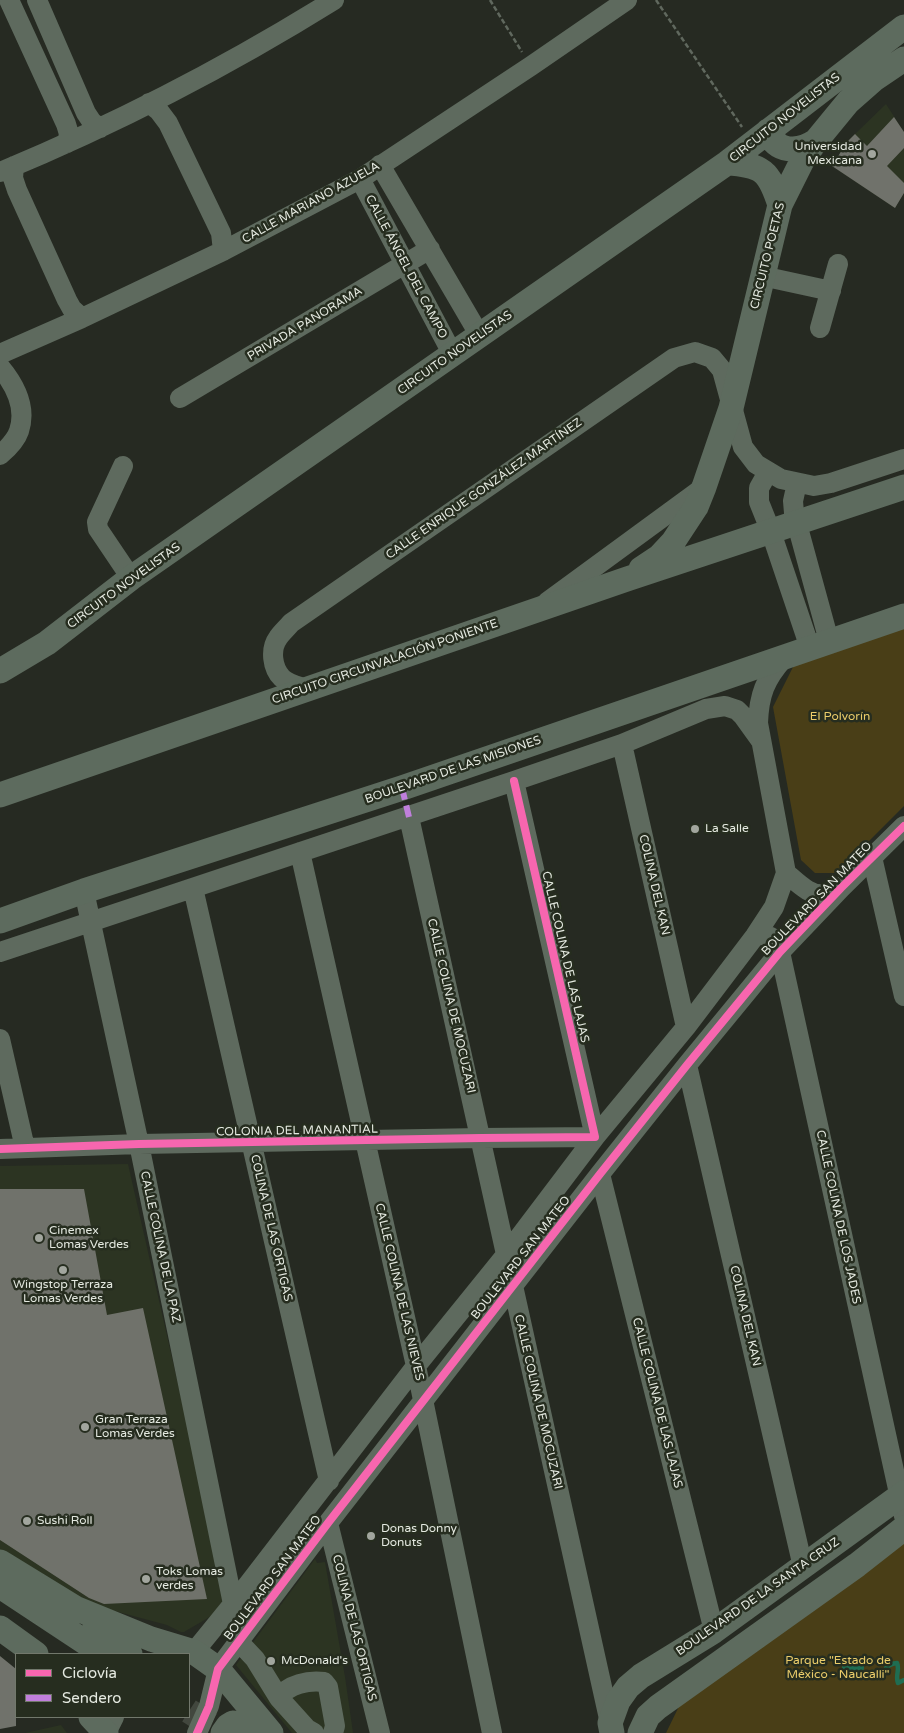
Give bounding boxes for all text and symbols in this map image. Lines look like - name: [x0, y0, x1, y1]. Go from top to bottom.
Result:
- street label: CIRCUITO NOVELISTAS: [727, 70, 843, 166]
- place label: Universidad Mexicana: [795, 140, 862, 168]
- marker: Universidad Mexicana: [866, 148, 878, 160]
- street label: CALLE MARIANO AZUELA: [240, 159, 382, 247]
- street label: CALLE ÁNGEL DEL CAMPO: [362, 193, 450, 341]
- street label: CIRCUITO POETAS: [748, 201, 788, 311]
- street label: PRIVADA PANORAMA: [245, 284, 365, 364]
- street label: CIRCUITO NOVELISTAS: [395, 308, 515, 398]
- street label: CALLE ENRIQUE GONZÁLEZ MARTÍNEZ: [383, 415, 585, 563]
- street label: CIRCUITO NOVELISTAS: [65, 540, 183, 632]
- street label: CIRCUITO CIRCUNVALACIÓN PONIENTE: [270, 616, 500, 708]
- park label: El Polvorín: [810, 710, 870, 724]
- street label: BOULEVARD DE LAS MISIONES: [363, 733, 543, 807]
- place label: La Salle: [705, 822, 749, 836]
- marker: La Salle: [689, 823, 701, 835]
- street label: COLINA DEL KAN: [635, 833, 673, 937]
- street label: BOULEVARD SAN MATEO: [759, 839, 875, 959]
- street label: CALLE COLINA DE LAS LAJAS: [538, 870, 592, 1044]
- street label: CALLE COLINA DE MOCUZARI: [424, 917, 478, 1095]
- street label: COLONIA DEL MANANTIAL: [216, 1122, 378, 1140]
- street label: CALLE COLINA DE LOS JADES: [813, 1129, 863, 1305]
- street label: COLINA DE LAS ORTIGAS: [247, 1153, 295, 1303]
- street label: CALLE COLINA DE LA PAZ: [137, 1170, 183, 1324]
- street label: BOULEVARD SAN MATEO: [468, 1193, 574, 1323]
- street label: CALLE COLINA DE LAS NIEVES: [372, 1202, 426, 1382]
- place label: Cinemex Lomas Verdes: [49, 1224, 129, 1252]
- marker: Cinemex Lomas Verdes: [33, 1232, 45, 1244]
- marker: Wingstop Terraza Lomas Verdes: [57, 1264, 69, 1276]
- street label: COLINA DEL KAN: [726, 1264, 764, 1368]
- place label: Wingstop Terraza Lomas Verdes: [13, 1278, 113, 1306]
- street label: CALLE COLINA DE MOCUZARI: [511, 1313, 565, 1491]
- street label: CALLE COLINA DE LAS LAJAS: [629, 1316, 685, 1490]
- place label: Gran Terraza Lomas Verdes: [95, 1413, 175, 1441]
- marker: Gran Terraza Lomas Verdes: [79, 1421, 91, 1433]
- street label: BOULEVARD SAN MATEO: [221, 1513, 325, 1643]
- place label: Sushi Roll: [37, 1514, 93, 1528]
- marker: Sushi Roll: [21, 1515, 33, 1527]
- place label: Donas Donny Donuts: [381, 1522, 457, 1550]
- marker: Donas Donny Donuts: [365, 1530, 377, 1542]
- street label: BOULEVARD DE LA SANTA CRUZ: [674, 1535, 842, 1659]
- street label: COLINA DE LAS ORTIGAS: [329, 1553, 379, 1703]
- place label: Toks Lomas verdes: [156, 1565, 223, 1593]
- marker: Toks Lomas verdes: [140, 1573, 152, 1585]
- legend: [15, 1653, 190, 1718]
- place label: McDonald's: [281, 1654, 348, 1668]
- park label: Parque "Estado de México - Naucalli": [785, 1654, 891, 1682]
- marker: McDonald's: [265, 1655, 277, 1667]
- text: Ciclovía: [62, 1664, 117, 1682]
- text: Sendero: [62, 1689, 121, 1707]

